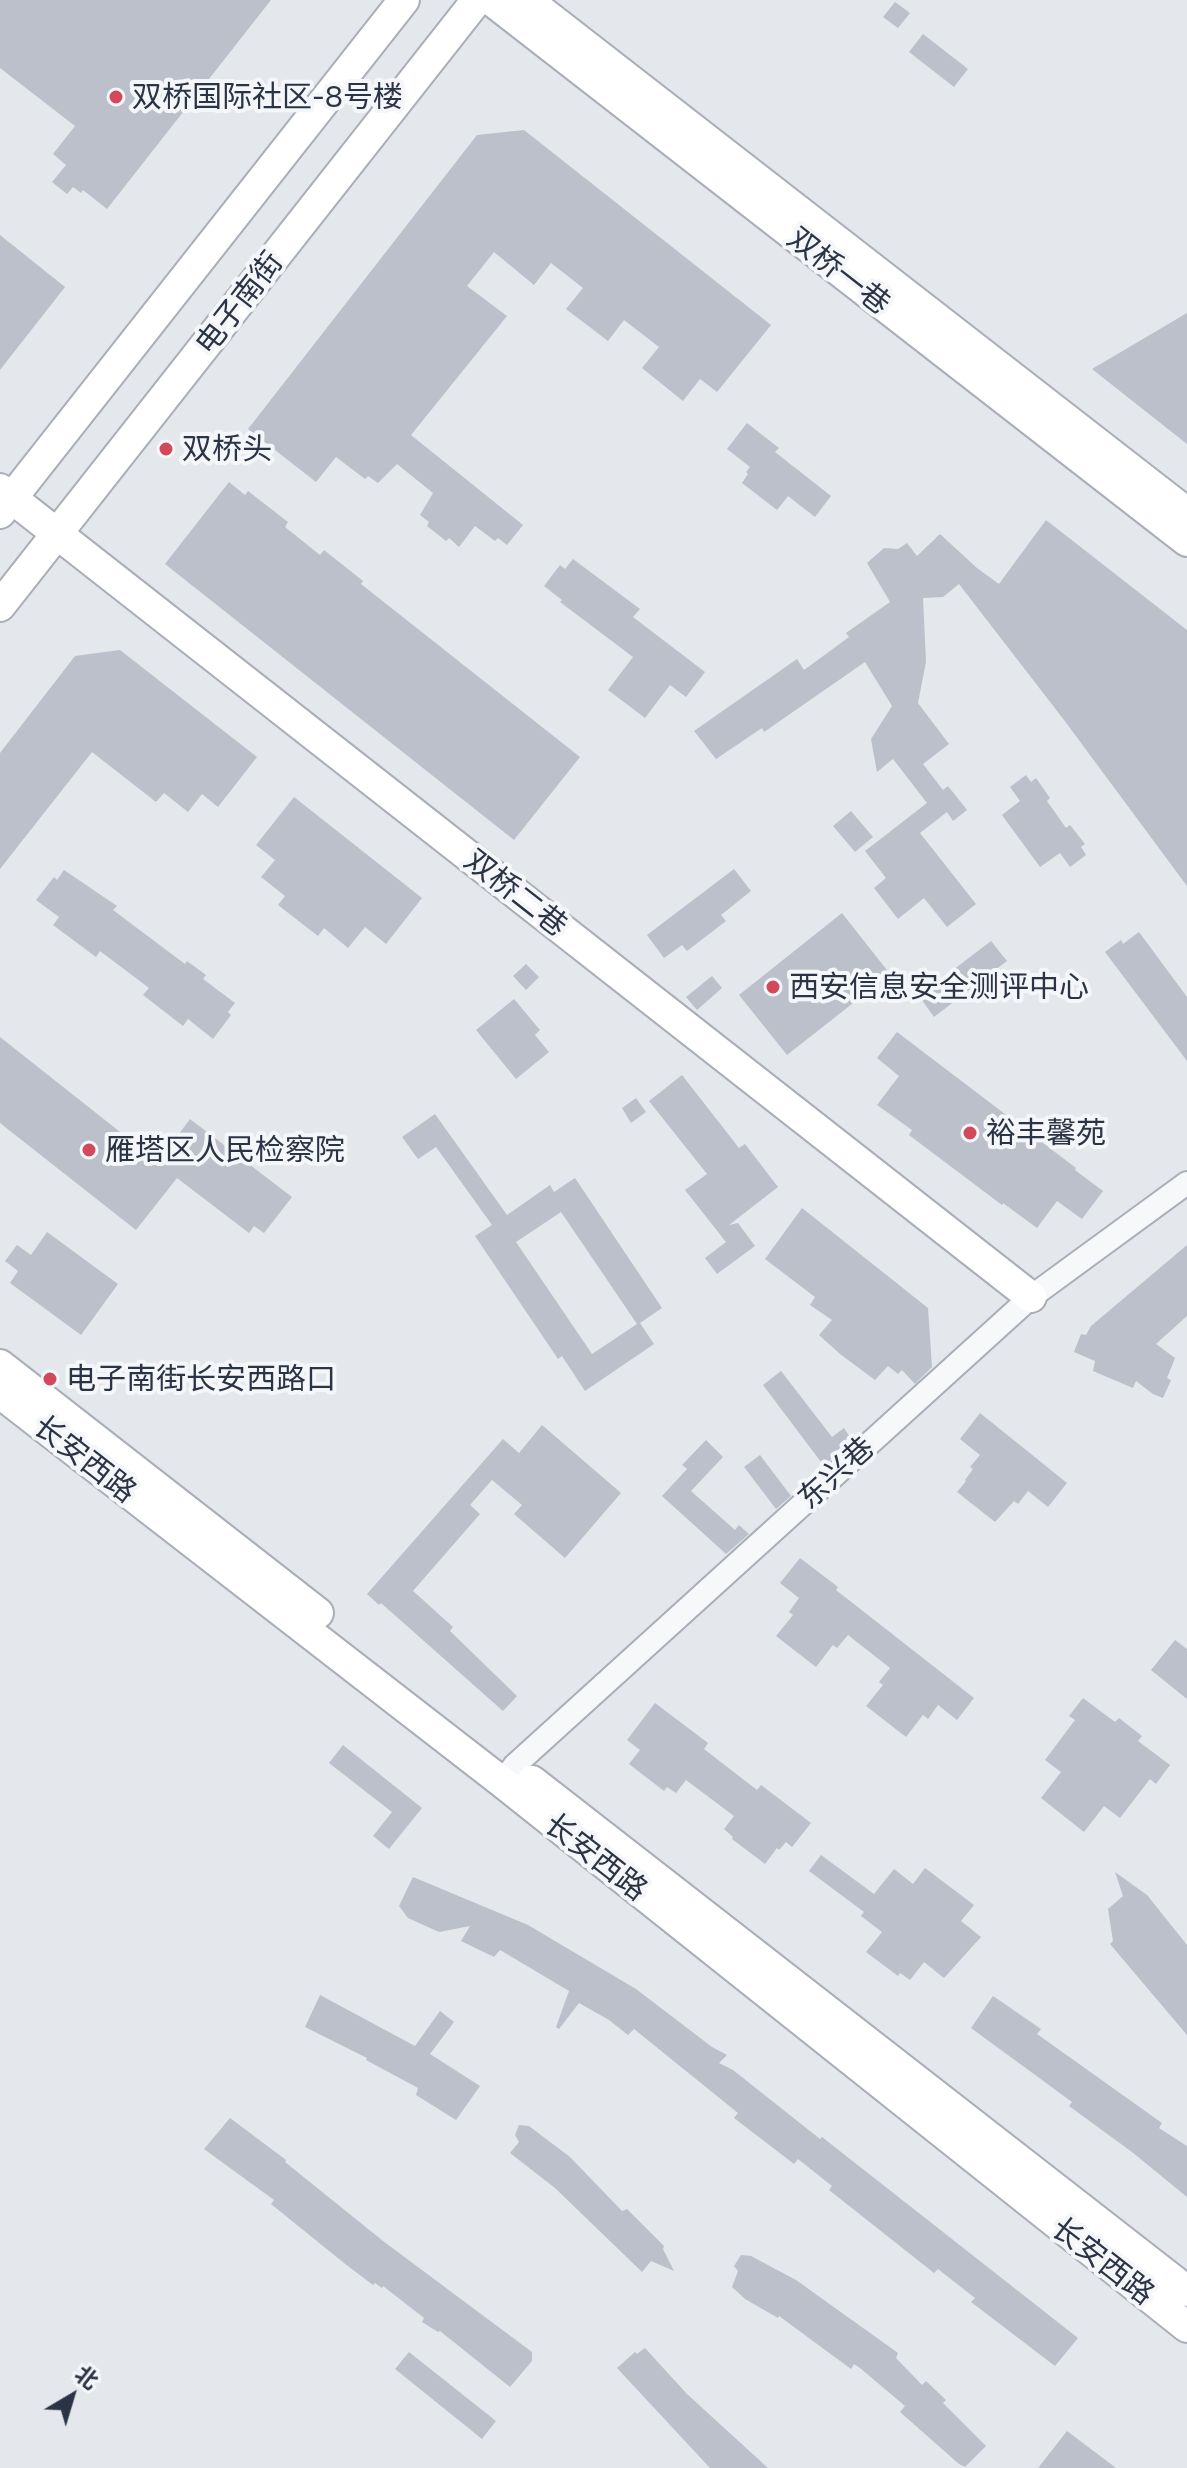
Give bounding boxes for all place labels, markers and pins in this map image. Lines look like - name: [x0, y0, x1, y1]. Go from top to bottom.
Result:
- place label: 双桥国际社区-8号楼: [132, 79, 403, 115]
- marker: 双桥国际社区-8号楼: [107, 88, 125, 106]
- place label: 双桥头: [182, 431, 272, 467]
- marker: 双桥头: [157, 440, 175, 458]
- place label: 西安信息安全测评中心: [789, 969, 1089, 1005]
- marker: 西安信息安全测评中心: [764, 978, 782, 996]
- place label: 裕丰馨苑: [986, 1115, 1106, 1151]
- marker: 裕丰馨苑: [961, 1124, 979, 1142]
- place label: 雁塔区人民检察院: [105, 1132, 345, 1168]
- marker: 雁塔区人民检察院: [80, 1141, 98, 1159]
- place label: 电子南街长安西路口: [66, 1361, 336, 1397]
- marker: 电子南街长安西路口: [41, 1370, 59, 1388]

